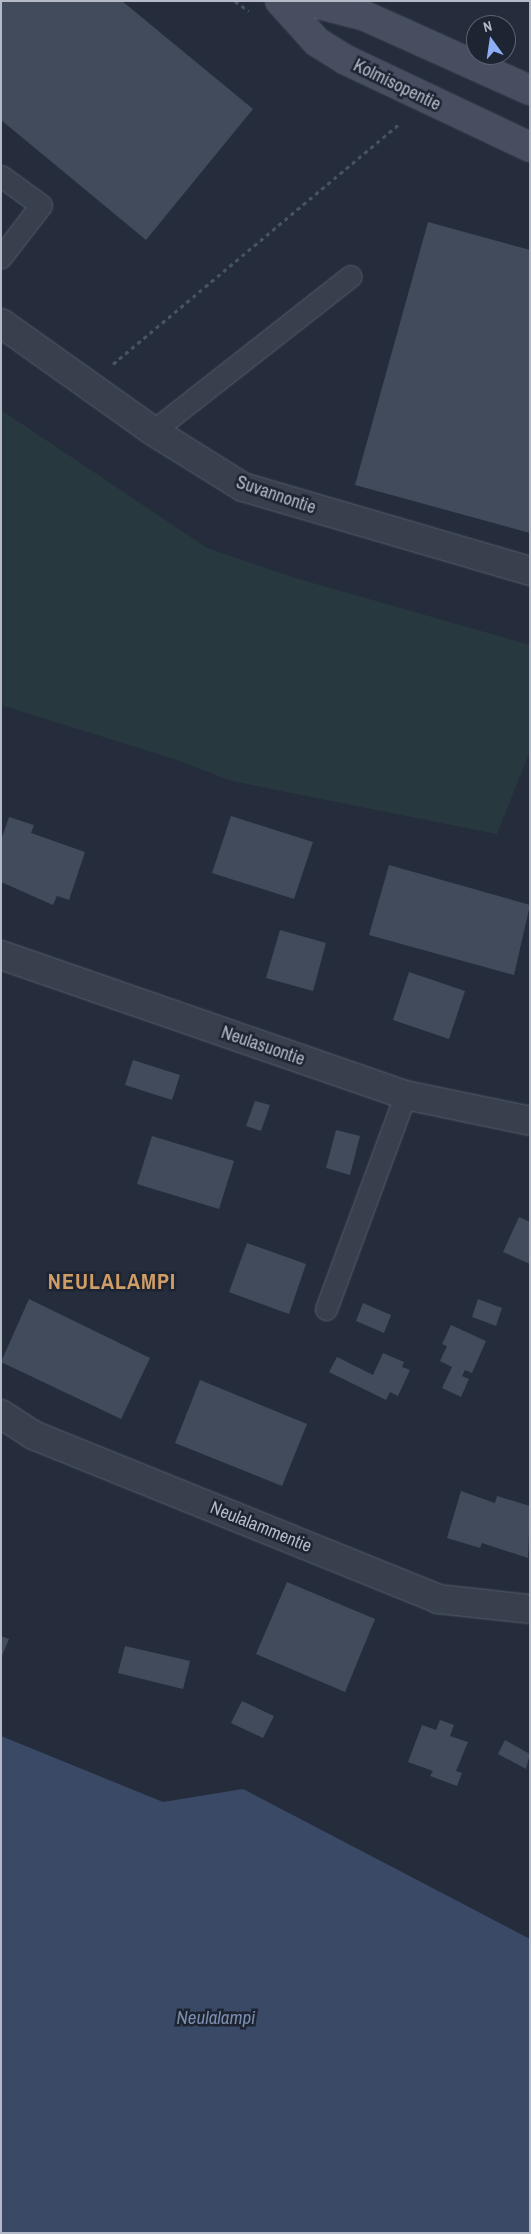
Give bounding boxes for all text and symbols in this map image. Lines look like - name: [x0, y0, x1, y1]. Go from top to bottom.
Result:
- north arrow: [466, 15, 516, 65]
- text: N: [481, 17, 494, 36]
- street label: Kolmisopentie: [350, 55, 444, 115]
- street label: Suvannontie: [233, 471, 319, 519]
- street label: Neulasuontie: [218, 1022, 308, 1070]
- district label: NEULALAMPI: [47, 1269, 177, 1295]
- street label: Neulalammentie: [207, 1497, 315, 1557]
- water label: Neulalampi: [177, 2007, 255, 2029]

